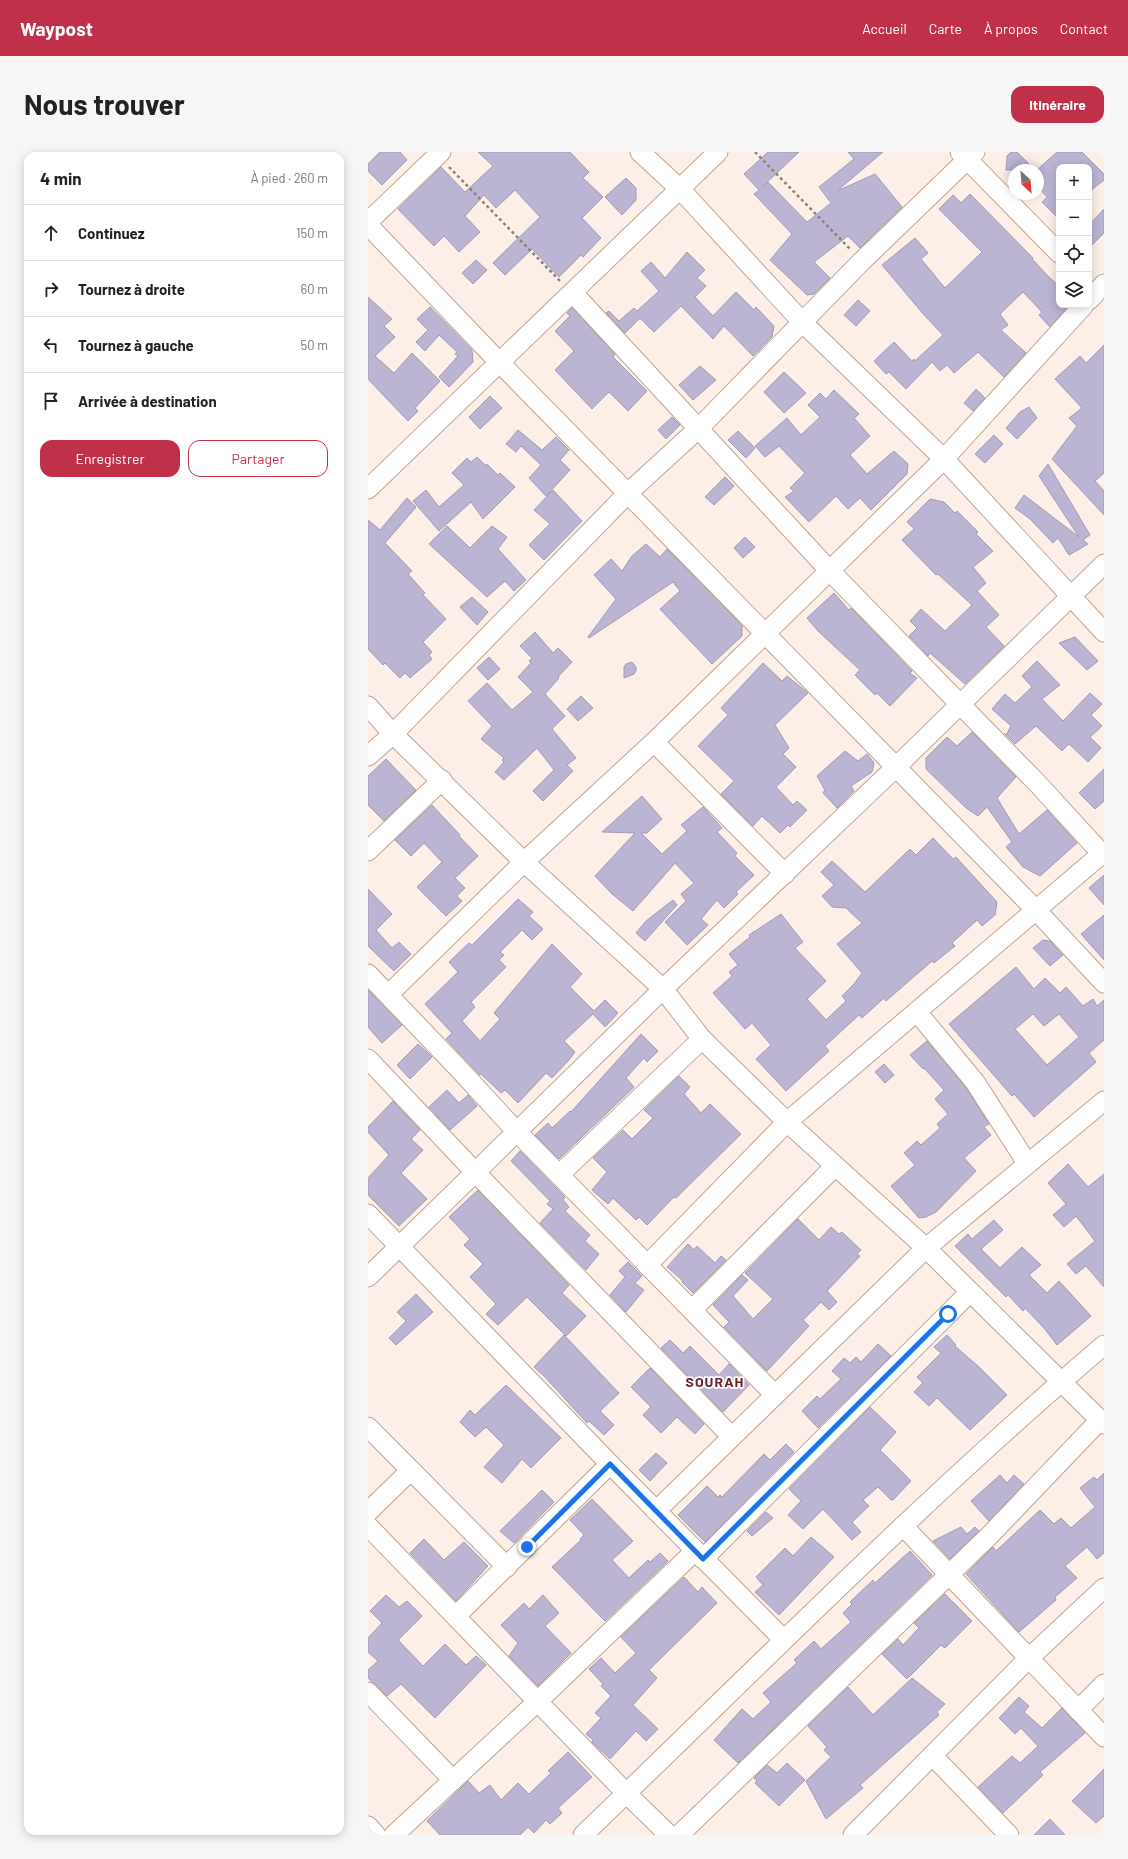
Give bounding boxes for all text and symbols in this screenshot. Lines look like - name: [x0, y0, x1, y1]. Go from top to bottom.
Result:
- text: Waypost: [20, 17, 93, 40]
- text: Accueil: [862, 20, 907, 37]
- text: Carte: [929, 20, 962, 37]
- text: À propos: [984, 20, 1038, 37]
- text: Contact: [1060, 20, 1108, 37]
- button: Itinéraire: [1011, 86, 1104, 123]
- text: Nous trouver: [24, 87, 185, 121]
- north arrow: [1008, 164, 1044, 200]
- map controls: [1056, 164, 1092, 308]
- button: +: [1056, 164, 1092, 200]
- text: 4 min: [40, 168, 82, 188]
- text: À pied · 260 m: [251, 170, 328, 186]
- button: −: [1056, 200, 1092, 236]
- icon: ahead: [40, 222, 62, 244]
- text: Continuez: [78, 224, 145, 242]
- text: 150 m: [296, 225, 328, 241]
- button: locate: [1056, 236, 1092, 272]
- button: layers: [1056, 272, 1092, 308]
- icon: right: [40, 278, 62, 300]
- text: Tournez à droite: [78, 280, 185, 298]
- text: 60 m: [301, 281, 328, 297]
- icon: left: [40, 334, 62, 356]
- text: Tournez à gauche: [78, 336, 194, 354]
- text: 50 m: [301, 337, 328, 353]
- icon: arrive: [40, 390, 62, 412]
- text: Arrivée à destination: [78, 392, 217, 410]
- button: Enregistrer: [40, 440, 180, 477]
- button: Partager: [188, 440, 328, 477]
- route start: [939, 1305, 957, 1323]
- district label: SOURAH: [686, 1373, 744, 1390]
- route end: [518, 1538, 536, 1556]

